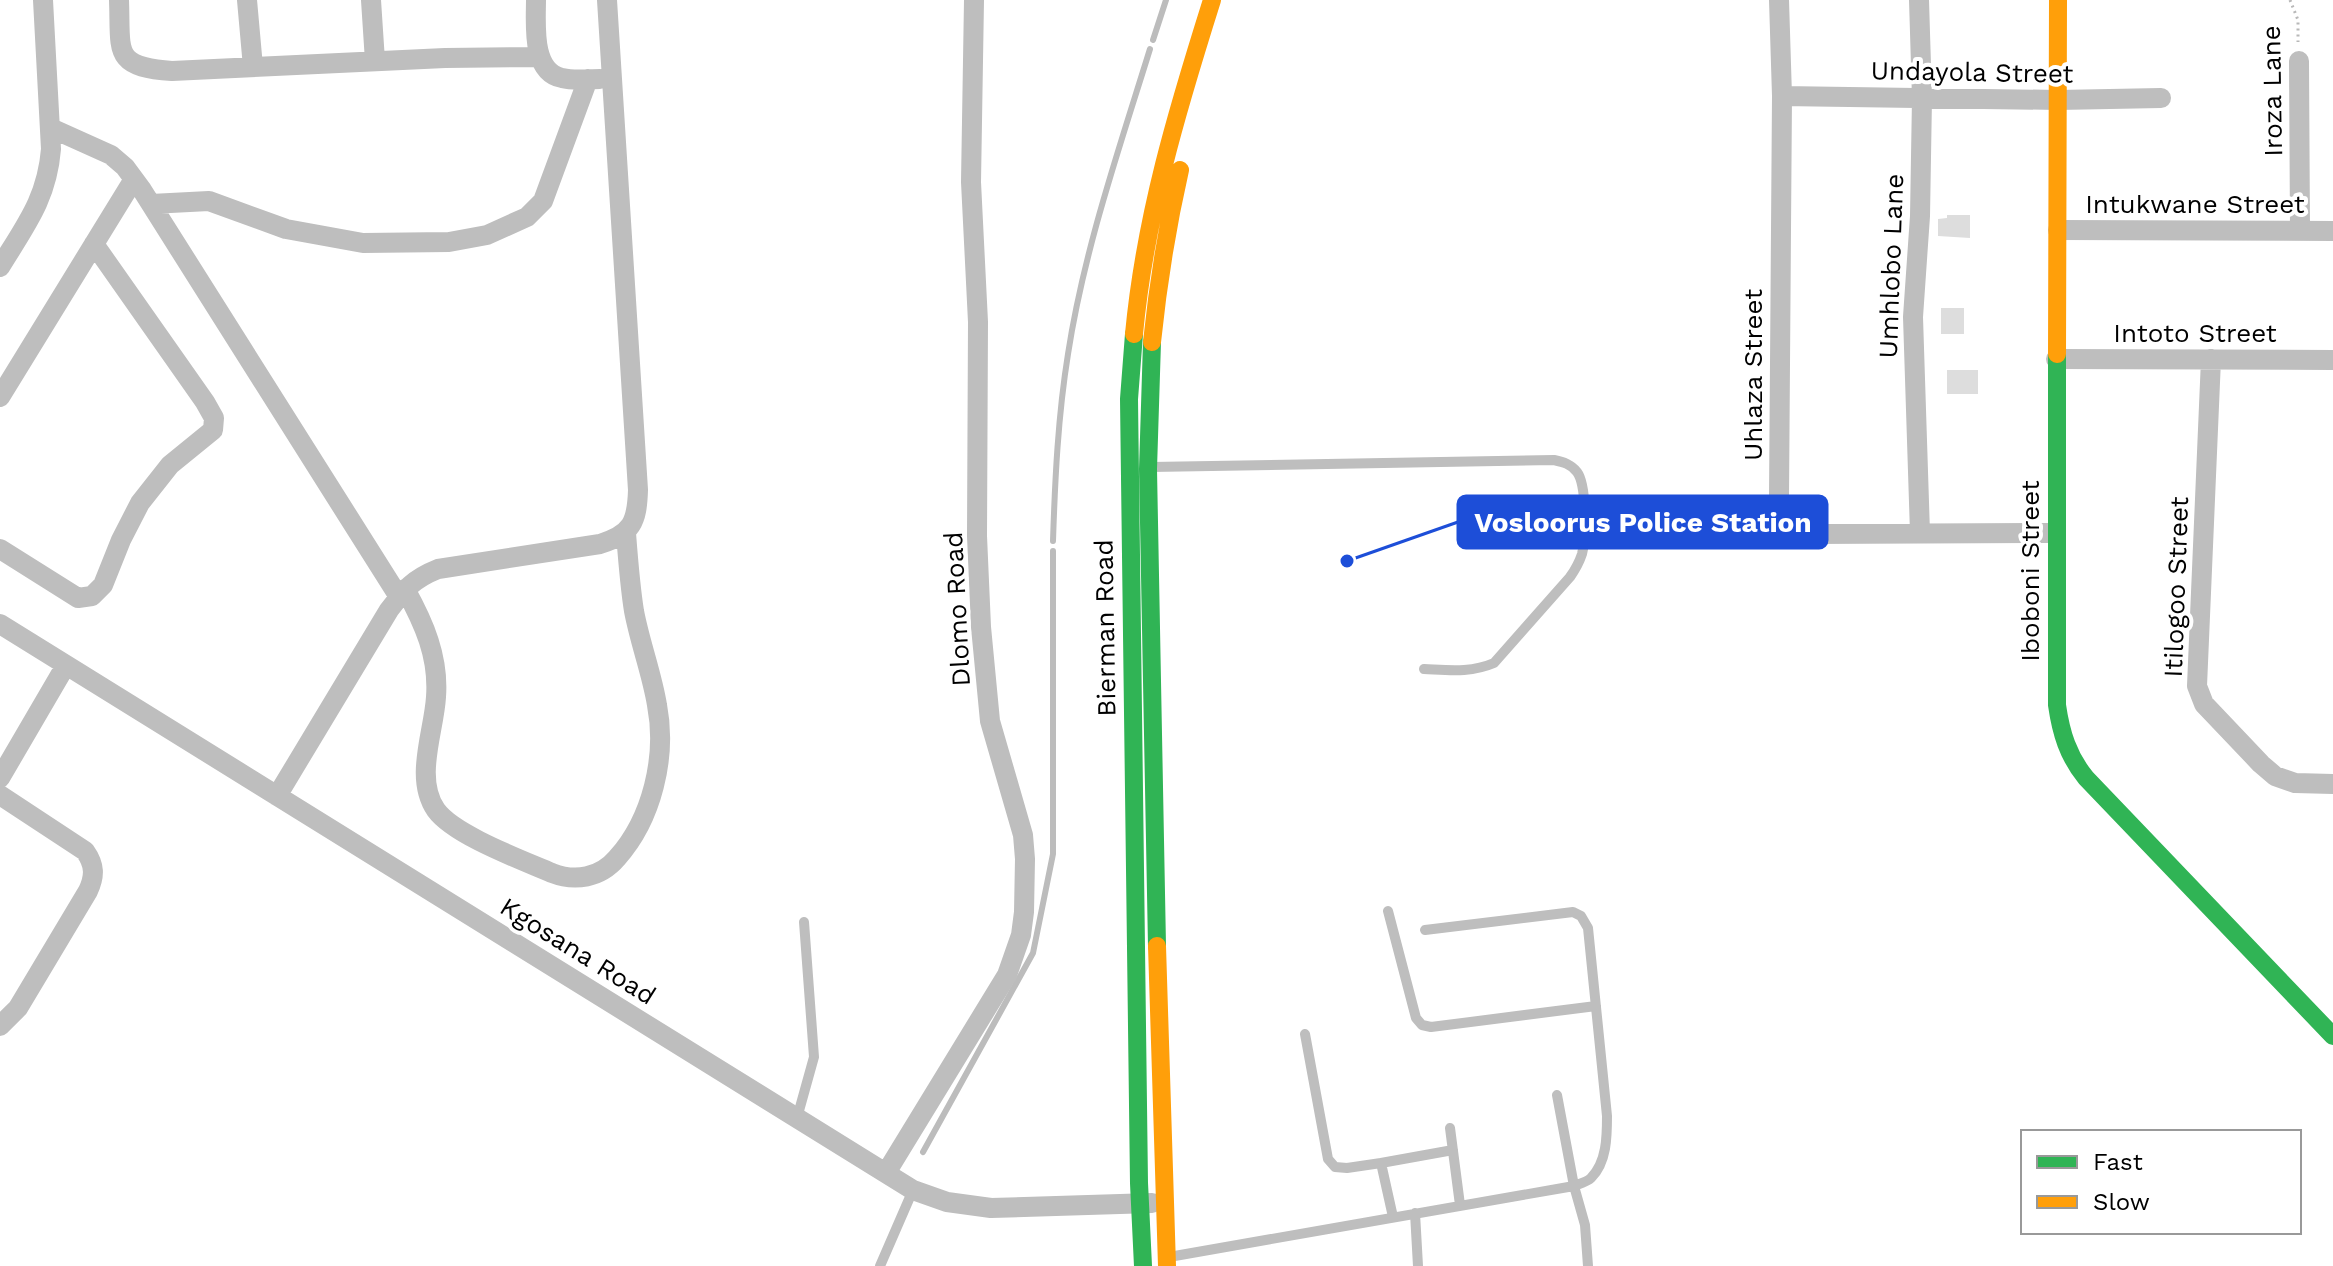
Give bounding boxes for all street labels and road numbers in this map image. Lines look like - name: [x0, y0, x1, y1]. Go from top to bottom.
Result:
- street label: Iroza Lane: [2256, 25, 2288, 157]
- street label: Undayola Street: [1870, 55, 2074, 89]
- street label: Umhlobo Lane: [1873, 173, 1909, 359]
- street label: Intukwane Street: [2085, 189, 2305, 219]
- street label: Uhlaza Street: [1738, 289, 1768, 461]
- street label: Intoto Street: [2113, 318, 2277, 348]
- street label: Iboboni Street: [2015, 480, 2045, 662]
- street label: Itilogoo Street: [2158, 496, 2194, 678]
- street label: Dlomo Road: [938, 531, 976, 687]
- street label: Bierman Road: [1088, 539, 1122, 717]
- street label: Kgosana Road: [495, 891, 661, 1011]

